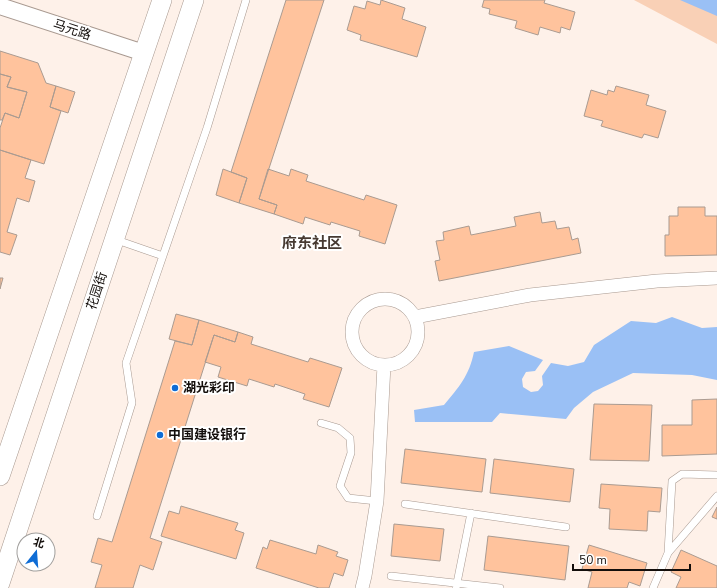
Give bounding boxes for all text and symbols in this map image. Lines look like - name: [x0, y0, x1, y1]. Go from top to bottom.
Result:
- street label: 马元路: [51, 15, 93, 45]
- district label: 府东社区: [282, 233, 342, 253]
- street label: 花园街: [82, 270, 112, 312]
- place label: 湖光彩印: [183, 379, 235, 397]
- marker: 湖光彩印: [170, 383, 180, 393]
- place label: 中国建设银行: [168, 426, 246, 444]
- marker: 中国建设银行: [155, 430, 165, 440]
- north arrow: [16, 532, 56, 572]
- text: 北: [31, 534, 46, 552]
- scale bar: [573, 546, 690, 572]
- text: 50 m: [579, 552, 607, 568]

